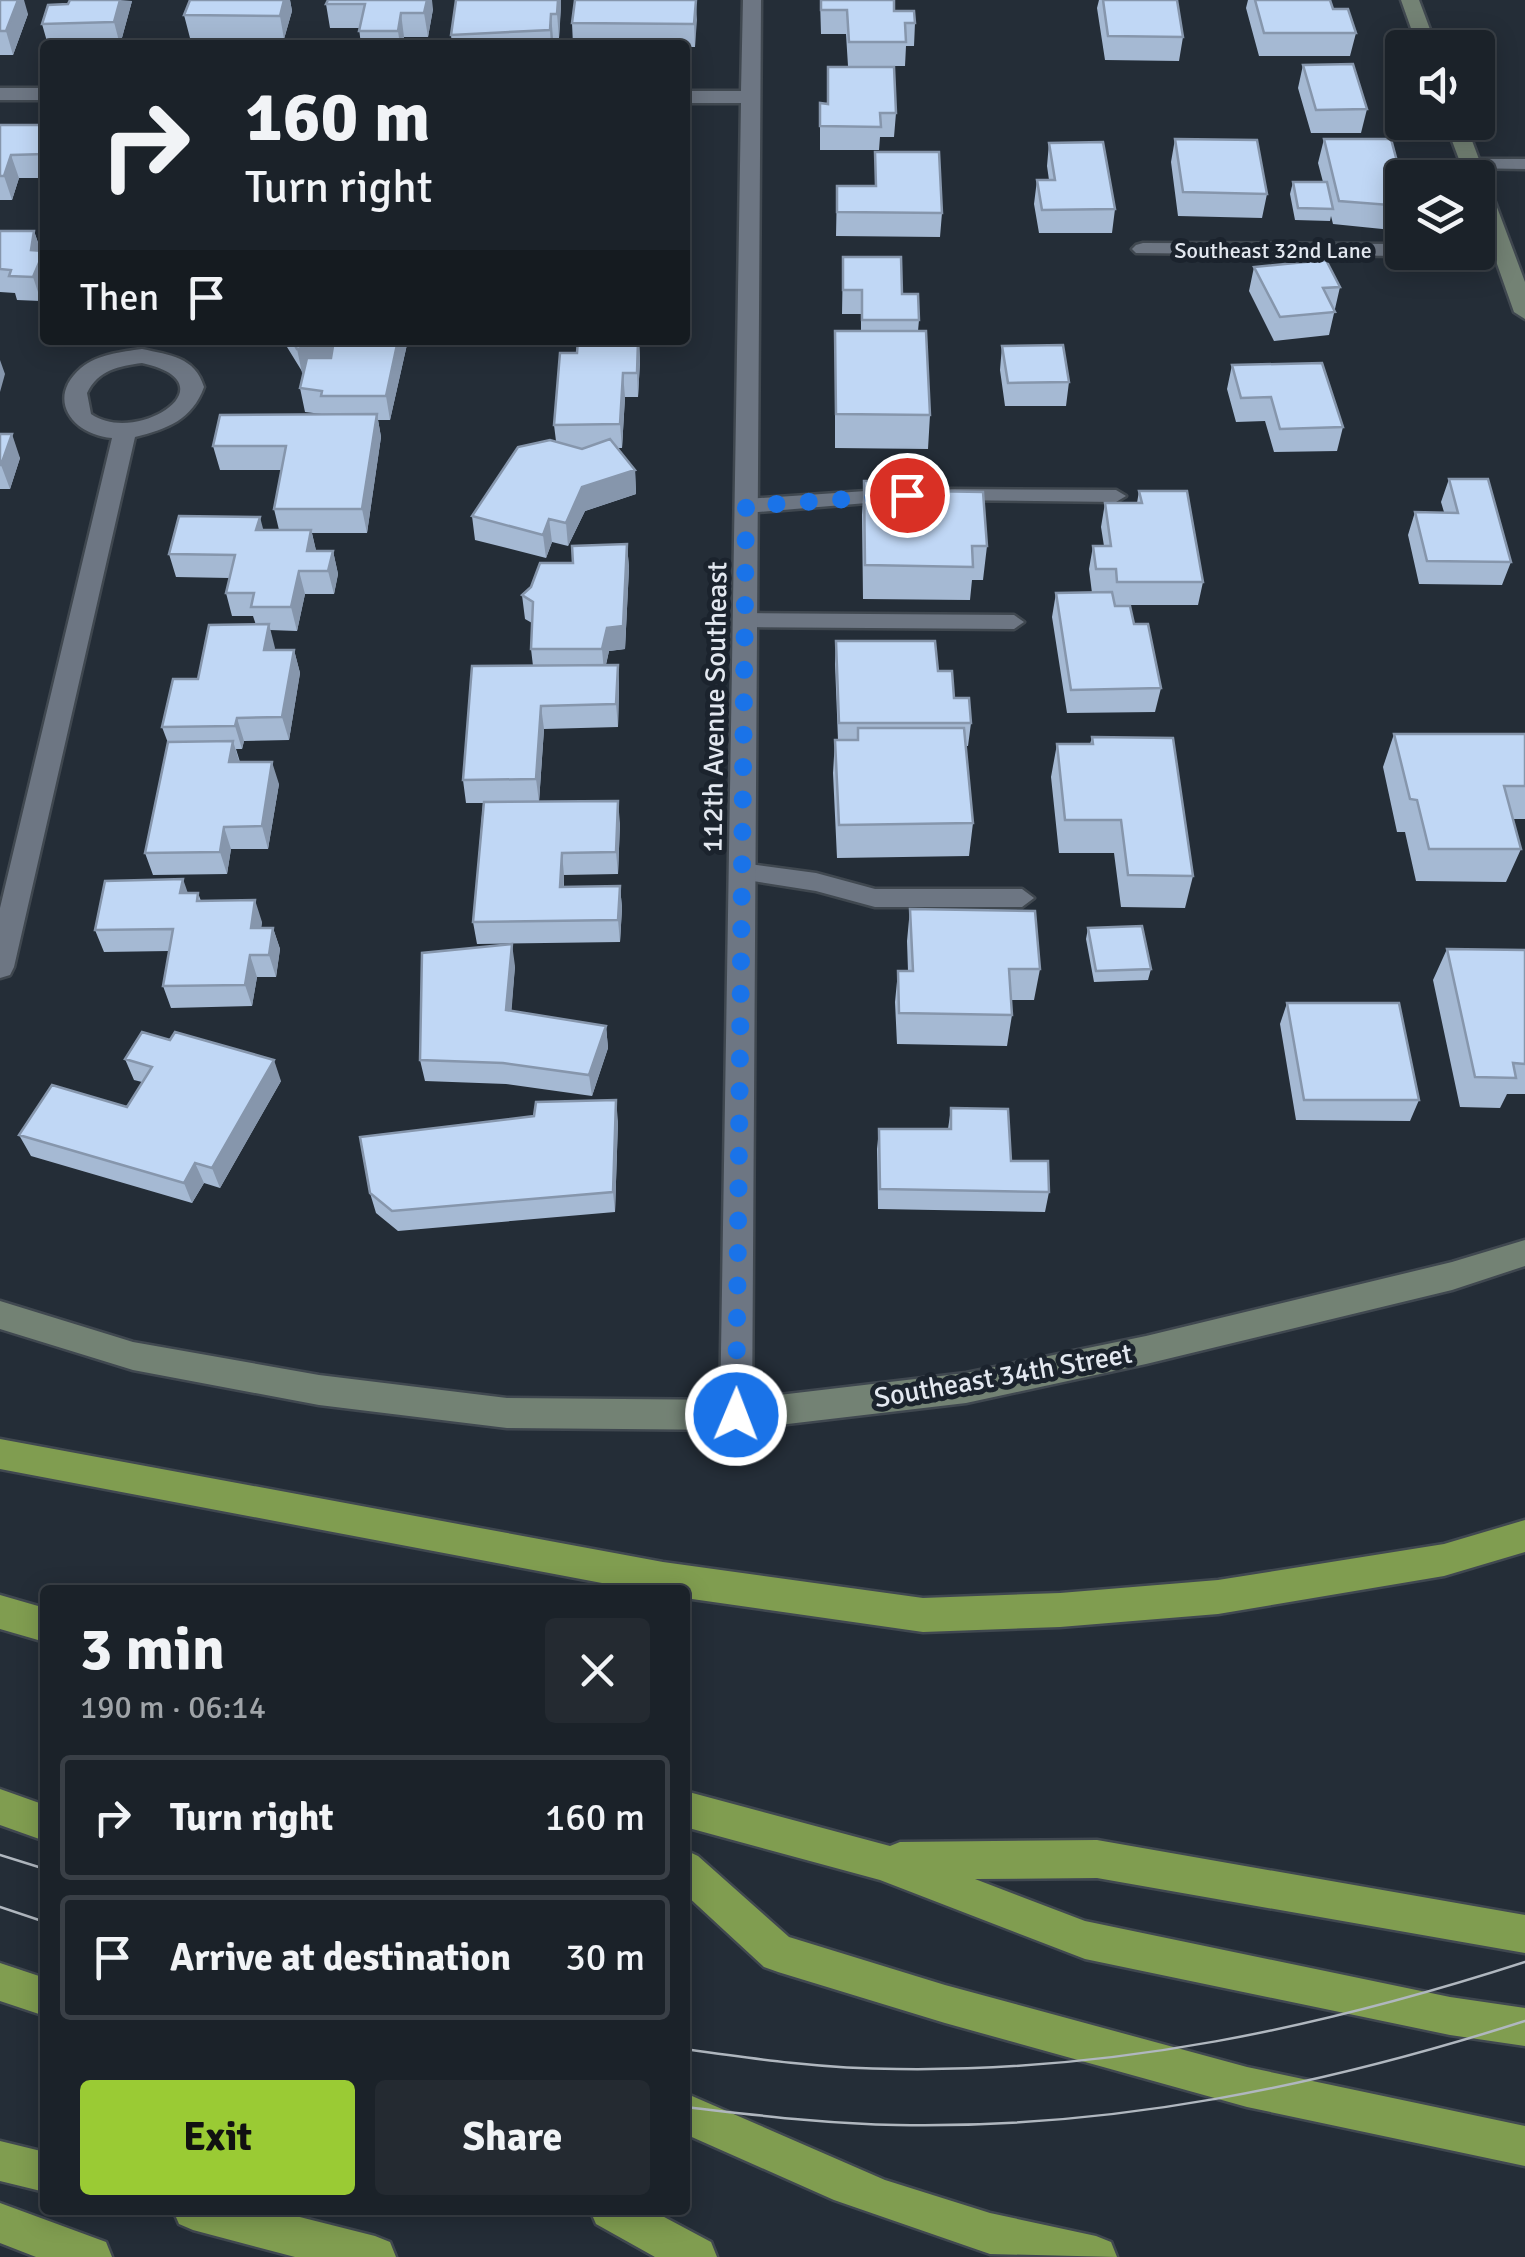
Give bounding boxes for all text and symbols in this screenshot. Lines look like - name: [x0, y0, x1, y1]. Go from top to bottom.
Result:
- map controls: [1385, 30, 1495, 270]
- button: sound: [1385, 30, 1495, 140]
- text: 160 m: [245, 74, 430, 160]
- icon: right: [80, 80, 210, 210]
- text: Turn right: [245, 160, 433, 215]
- button: layers: [1385, 160, 1495, 270]
- street label: Southeast 32nd Lane: [1174, 237, 1372, 264]
- icon: arrive: [179, 270, 234, 325]
- text: Then: [80, 274, 159, 321]
- pin: [865, 453, 950, 538]
- icon: arrive: [880, 468, 935, 523]
- street label: 112th Avenue Southeast: [695, 561, 735, 853]
- street label: Southeast 34th Street: [872, 1337, 1135, 1415]
- position arrow: [684, 1363, 788, 1467]
- text: 3 min: [80, 1613, 225, 1687]
- button: close: [545, 1618, 650, 1723]
- text: 190 m · 06:14: [80, 1688, 266, 1727]
- icon: right: [85, 1790, 140, 1845]
- text: Turn right: [170, 1794, 334, 1841]
- text: 160 m: [545, 1794, 645, 1841]
- icon: arrive: [85, 1930, 140, 1985]
- text: Arrive at destination: [170, 1934, 511, 1981]
- text: 30 m: [565, 1934, 645, 1981]
- button: Exit: [80, 2080, 355, 2195]
- button: Share: [375, 2080, 650, 2195]

